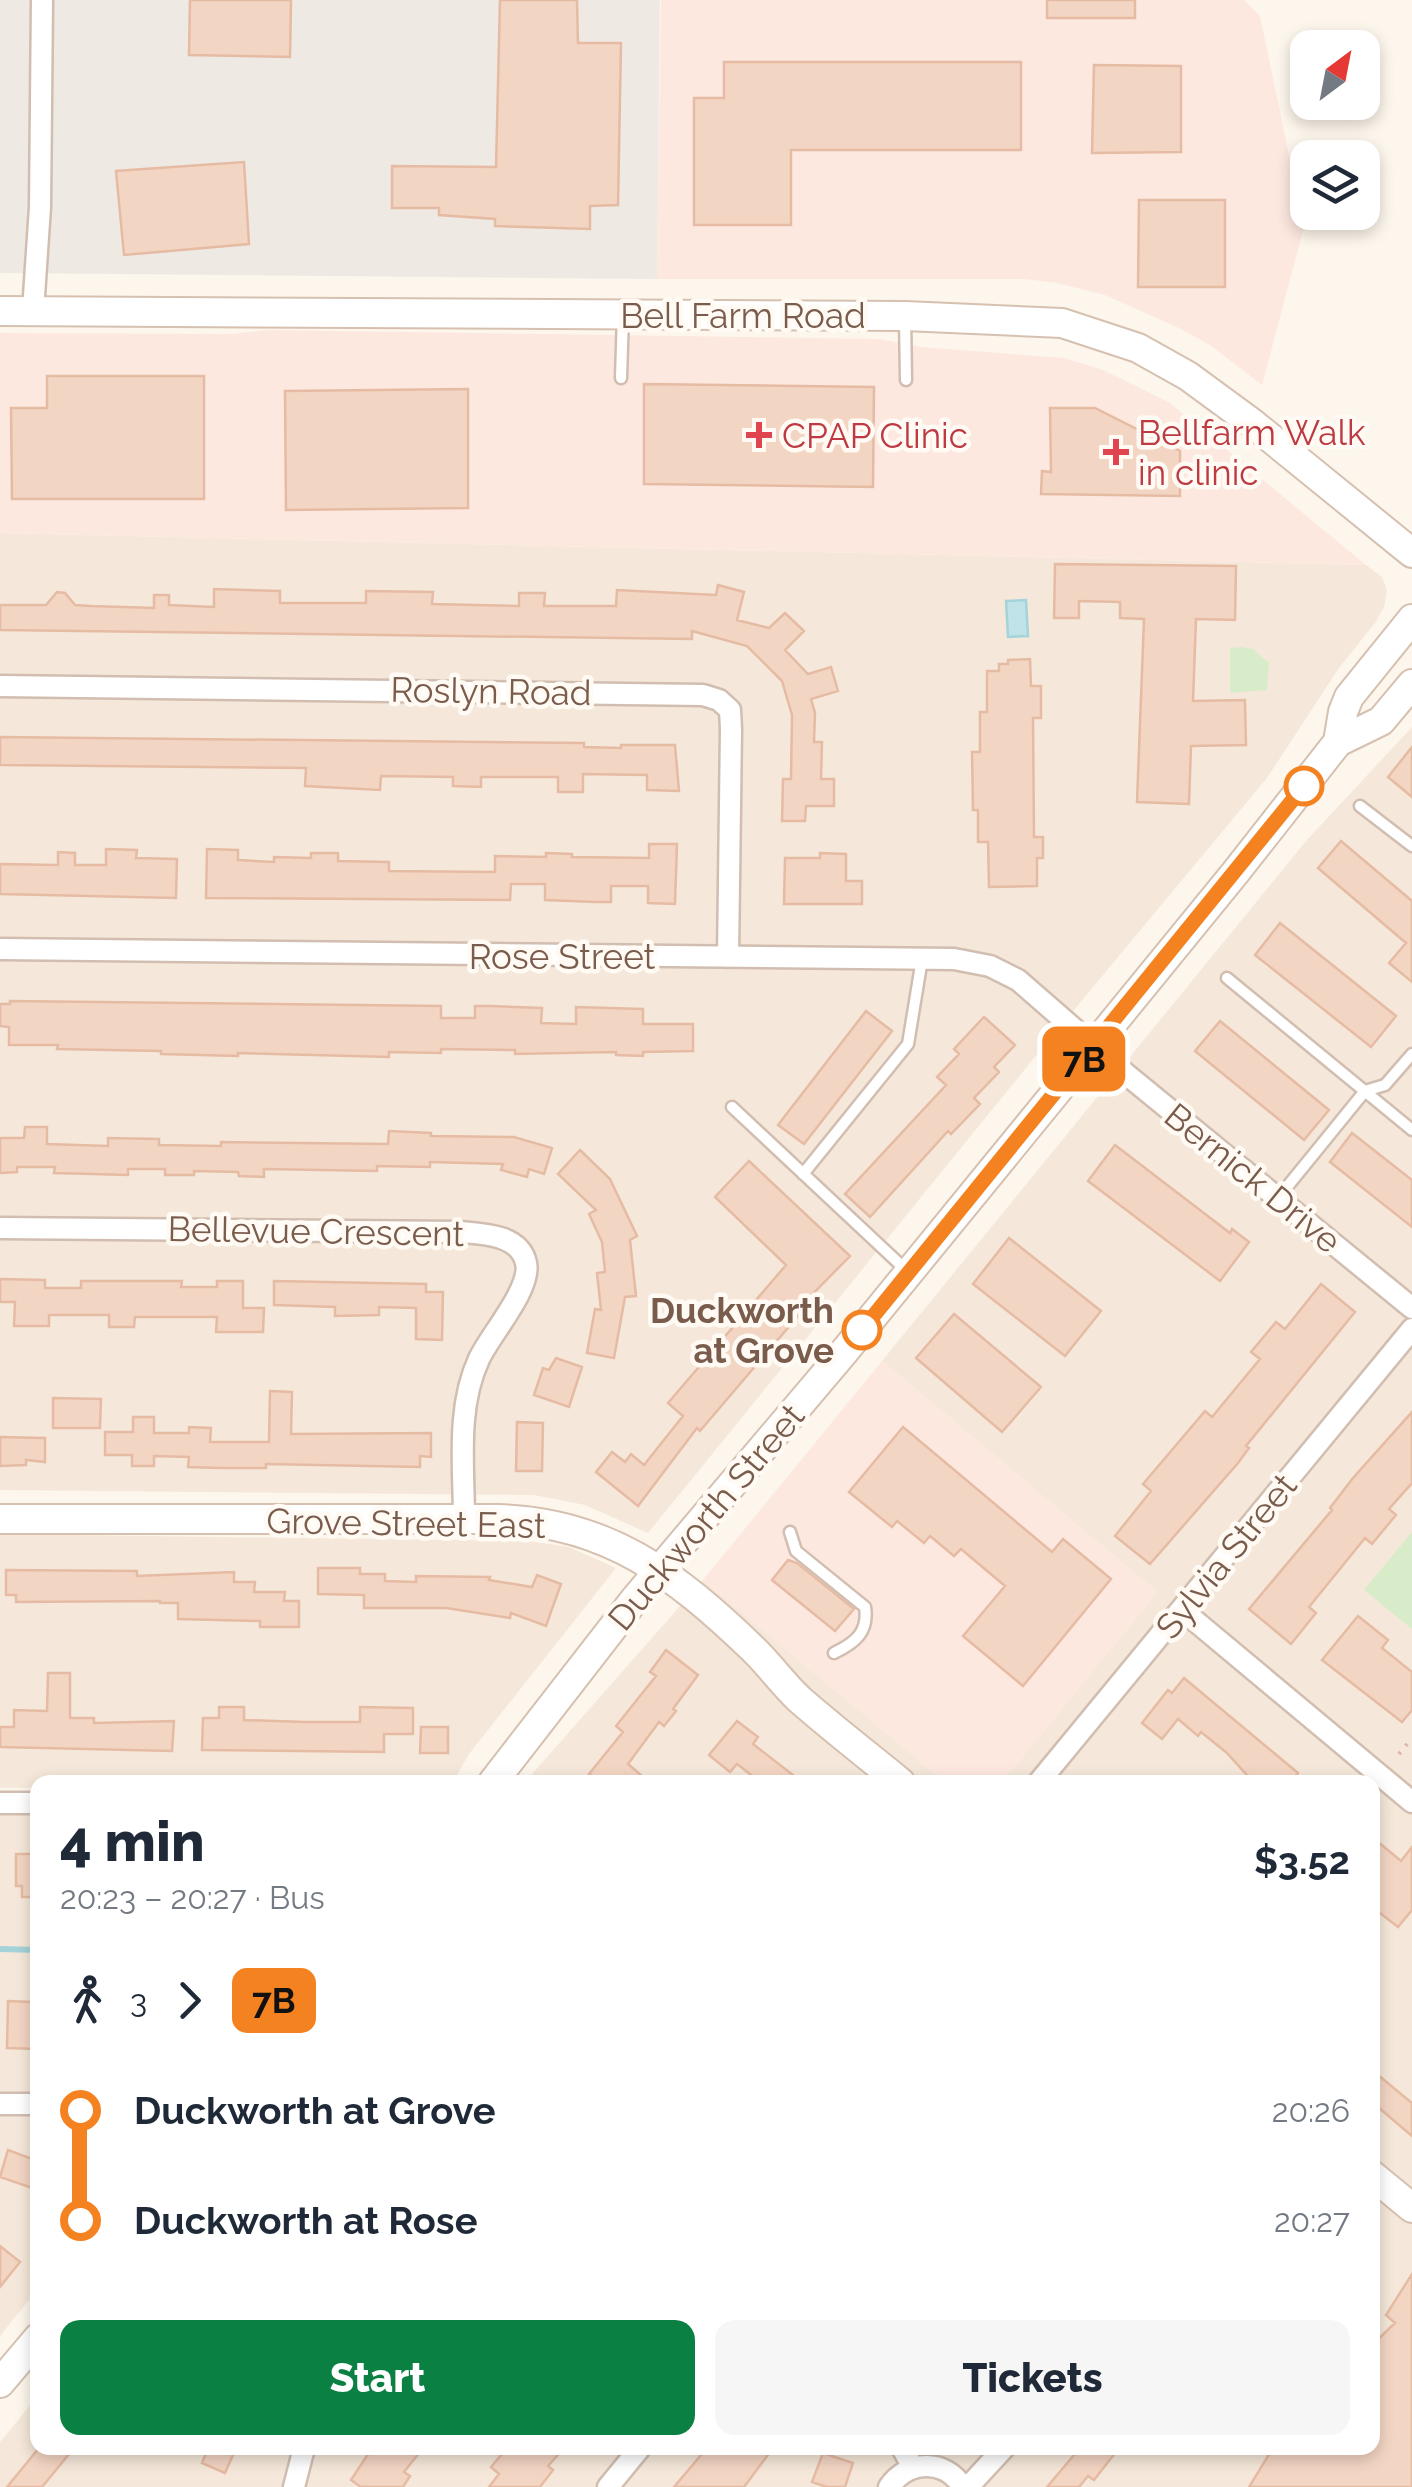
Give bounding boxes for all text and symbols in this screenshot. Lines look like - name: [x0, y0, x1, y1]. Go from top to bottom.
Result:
- north arrow: [1290, 30, 1380, 120]
- map controls: [1290, 30, 1380, 230]
- button: layers: [1290, 140, 1380, 230]
- street label: Bell Farm Road: [620, 295, 866, 336]
- place label: Bellfarm Walk in clinic: [1138, 412, 1366, 493]
- place label: CPAP Clinic: [782, 415, 968, 456]
- marker: CPAP Clinic: [746, 422, 772, 448]
- marker: Bellfarm Walk in clinic: [1103, 439, 1129, 465]
- street label: Roslyn Road: [390, 669, 592, 713]
- unlabelled marker: [1285, 767, 1323, 805]
- street label: Rose Street: [469, 936, 656, 977]
- line badge: 7B: [1039, 1026, 1129, 1092]
- text: 7B: [1062, 1039, 1106, 1080]
- street label: Bernick Drive: [1157, 1095, 1349, 1261]
- street label: Bellevue Crescent: [167, 1208, 465, 1254]
- place label: Duckworth at Grove: [650, 1290, 834, 1371]
- marker: Duckworth at Grove: [843, 1311, 881, 1349]
- street label: Duckworth Street: [599, 1395, 813, 1638]
- street label: Sylvia Street: [1147, 1465, 1305, 1647]
- street label: Grove Street East: [266, 1500, 546, 1546]
- text: 4 min: [60, 1809, 205, 1874]
- text: $3.52: [1254, 1838, 1350, 1883]
- text: 20:23 – 20:27 · Bus: [60, 1879, 325, 1916]
- icon: walk: [60, 1973, 115, 2028]
- icon: forward: [162, 1973, 217, 2028]
- text: 7B: [252, 1980, 296, 2021]
- text: 3: [130, 1982, 147, 2019]
- text: Duckworth at Grove: [134, 2088, 496, 2133]
- text: 20:26: [1272, 2092, 1350, 2129]
- text: Duckworth at Rose: [134, 2198, 477, 2243]
- text: 20:27: [1274, 2202, 1350, 2239]
- button: Start: [60, 2320, 695, 2435]
- button: Tickets: [715, 2320, 1350, 2435]

